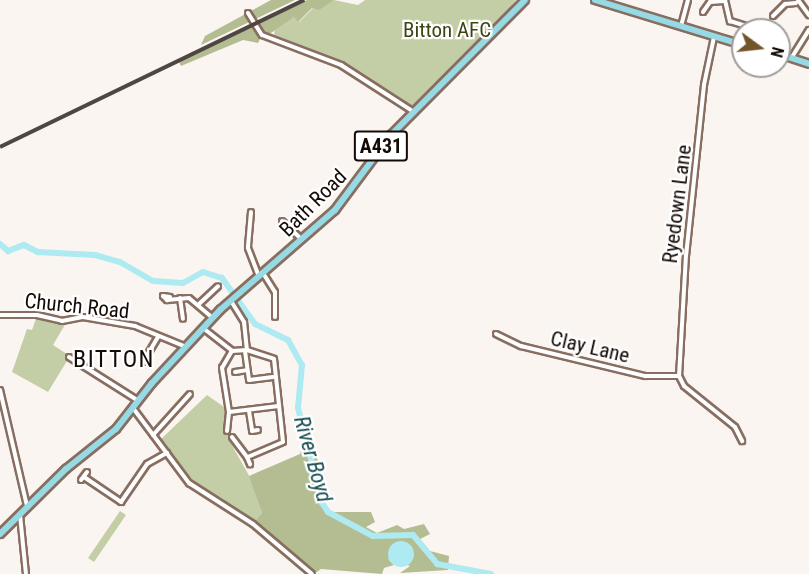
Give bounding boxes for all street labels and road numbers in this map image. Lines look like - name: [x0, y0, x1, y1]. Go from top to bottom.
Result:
- road number: A431: [352, 129, 410, 163]
- street label: Ryedown Lane: [657, 143, 697, 265]
- street label: Bath Road: [274, 164, 352, 242]
- street label: Church Road: [23, 288, 131, 324]
- street label: Clay Lane: [548, 326, 632, 368]

